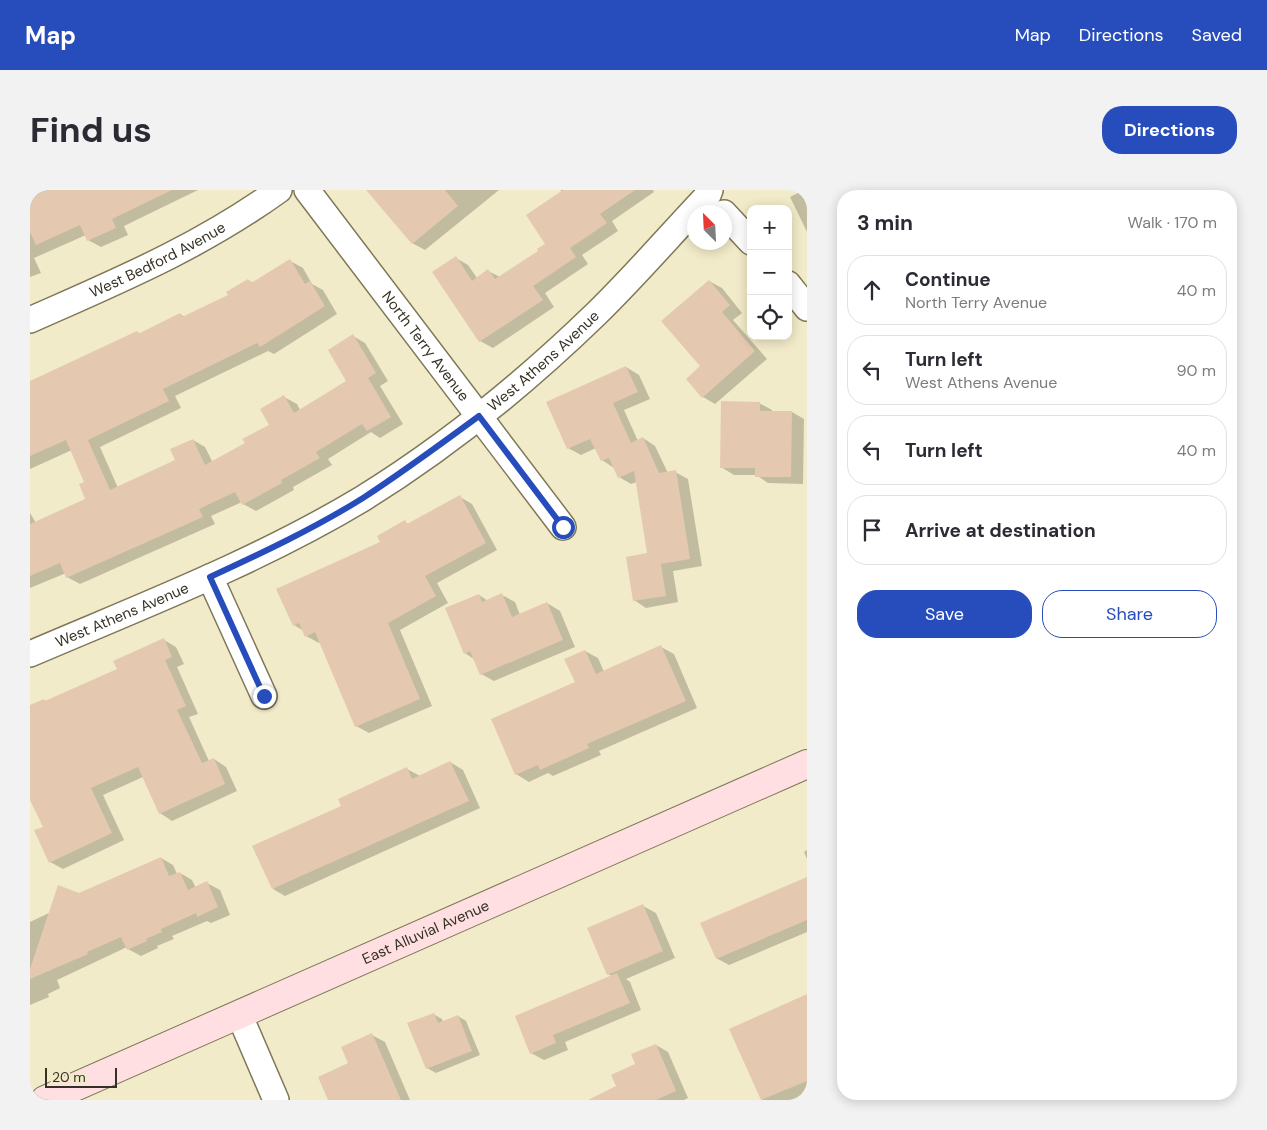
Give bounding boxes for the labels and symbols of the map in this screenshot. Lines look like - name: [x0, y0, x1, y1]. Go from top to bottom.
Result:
- north arrow: [687, 205, 732, 250]
- street label: West Bedford Avenue: [86, 217, 229, 302]
- street label: North Terry Avenue: [377, 287, 474, 405]
- street label: West Athens Avenue: [483, 306, 604, 416]
- route start: [552, 516, 575, 539]
- street label: West Athens Avenue: [52, 578, 192, 652]
- route end: [253, 685, 276, 708]
- street label: East Alluvial Avenue: [359, 895, 492, 969]
- scale bar: [45, 1065, 118, 1088]

